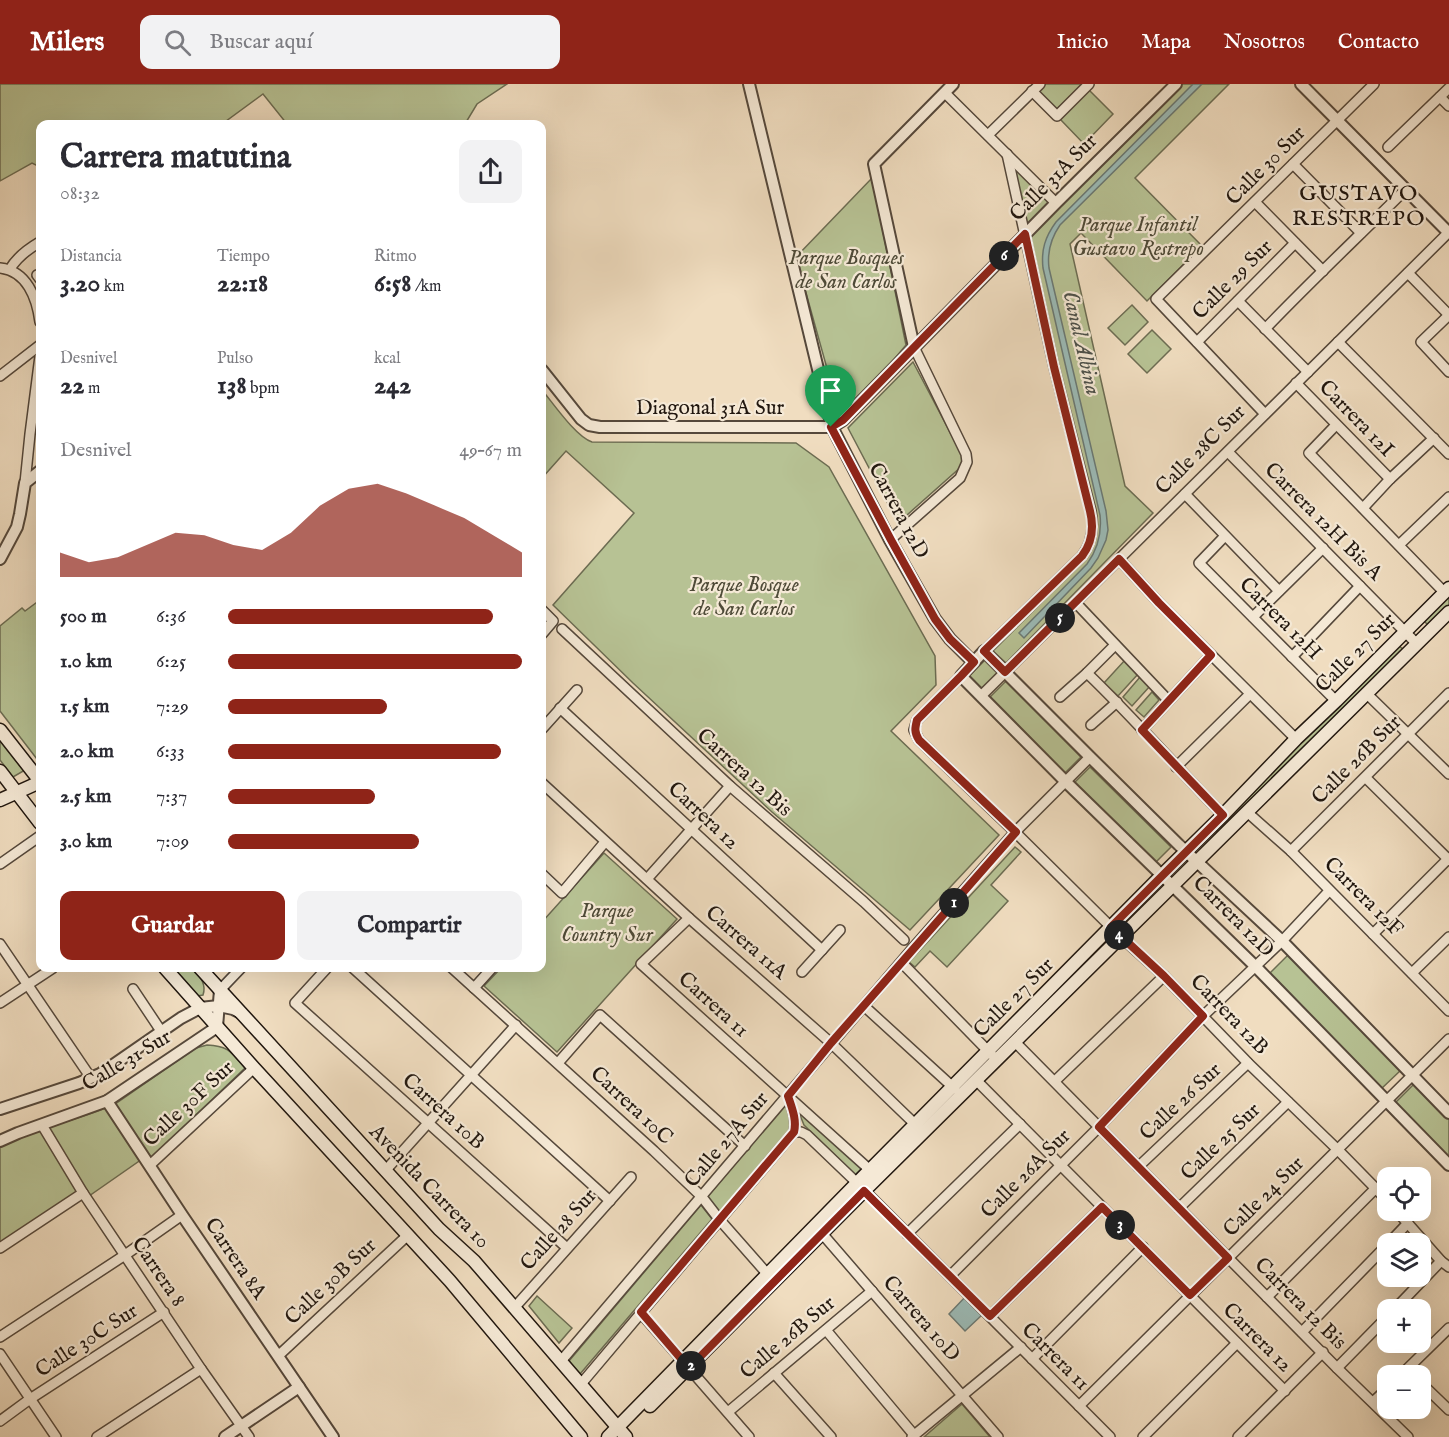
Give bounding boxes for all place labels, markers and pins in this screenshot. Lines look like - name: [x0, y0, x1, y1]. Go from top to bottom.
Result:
- pin: 6: [989, 241, 1019, 271]
- pin: [805, 365, 856, 427]
- pin: 5: [1045, 603, 1075, 633]
- pin: 1: [939, 888, 969, 918]
- pin: 4: [1104, 920, 1134, 950]
- pin: 3: [1105, 1210, 1135, 1240]
- pin: 2: [676, 1351, 706, 1381]

